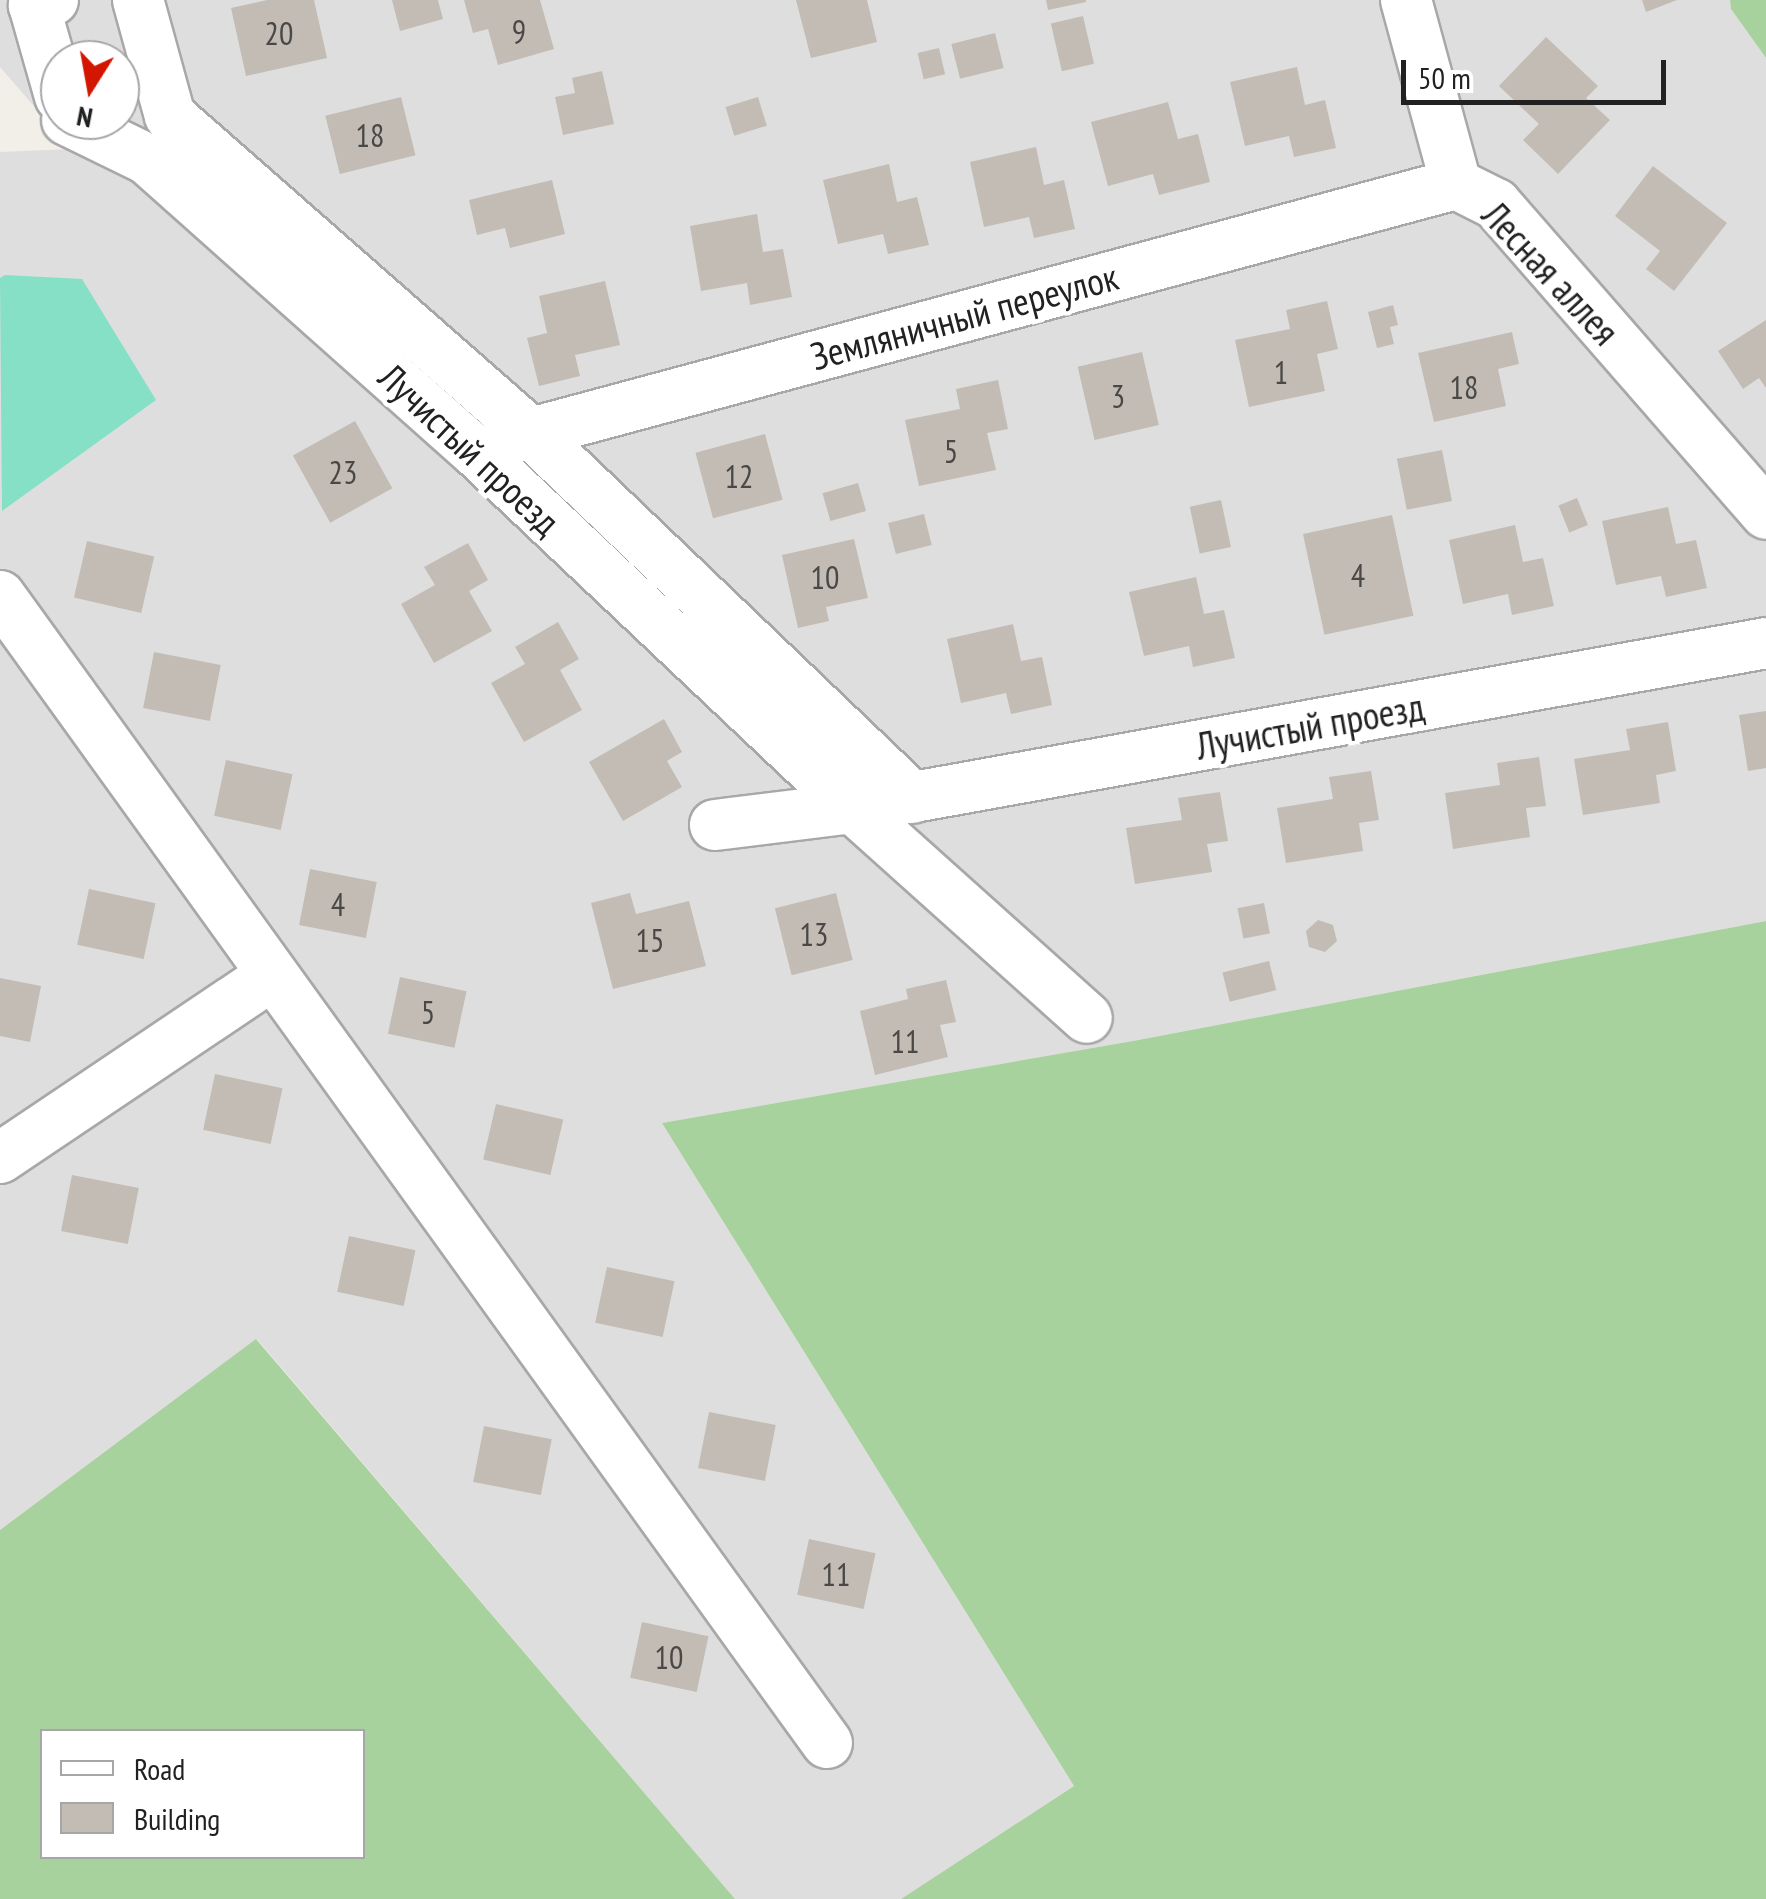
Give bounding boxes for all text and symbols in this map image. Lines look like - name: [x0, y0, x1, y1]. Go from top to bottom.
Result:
- house number: 9: [512, 12, 526, 50]
- house number: 20: [265, 14, 293, 52]
- north arrow: [40, 40, 140, 140]
- scale bar: [1406, 40, 1671, 102]
- text: 50 m: [1418, 58, 1471, 97]
- text: N: [74, 98, 96, 138]
- house number: 18: [356, 116, 384, 154]
- street label: Лесная аллея: [1473, 192, 1629, 354]
- street label: Земляничный переулок: [805, 253, 1123, 379]
- house number: 1: [1274, 353, 1288, 391]
- street label: Лучистый проезд: [370, 354, 570, 544]
- house number: 18: [1450, 368, 1478, 406]
- house number: 3: [1111, 377, 1125, 415]
- house number: 5: [944, 432, 958, 470]
- house number: 23: [329, 453, 357, 491]
- house number: 12: [725, 457, 753, 495]
- house number: 4: [1351, 556, 1365, 594]
- house number: 10: [811, 558, 839, 596]
- street label: Лучистый проезд: [1193, 684, 1427, 768]
- house number: 4: [331, 885, 345, 923]
- house number: 13: [800, 915, 828, 953]
- house number: 15: [636, 921, 664, 959]
- house number: 5: [421, 993, 435, 1031]
- house number: 11: [891, 1022, 919, 1060]
- house number: 11: [822, 1555, 850, 1593]
- house number: 10: [655, 1638, 683, 1676]
- legend: [40, 1729, 365, 1859]
- text: Road: [134, 1749, 185, 1788]
- text: Building: [134, 1799, 220, 1838]

